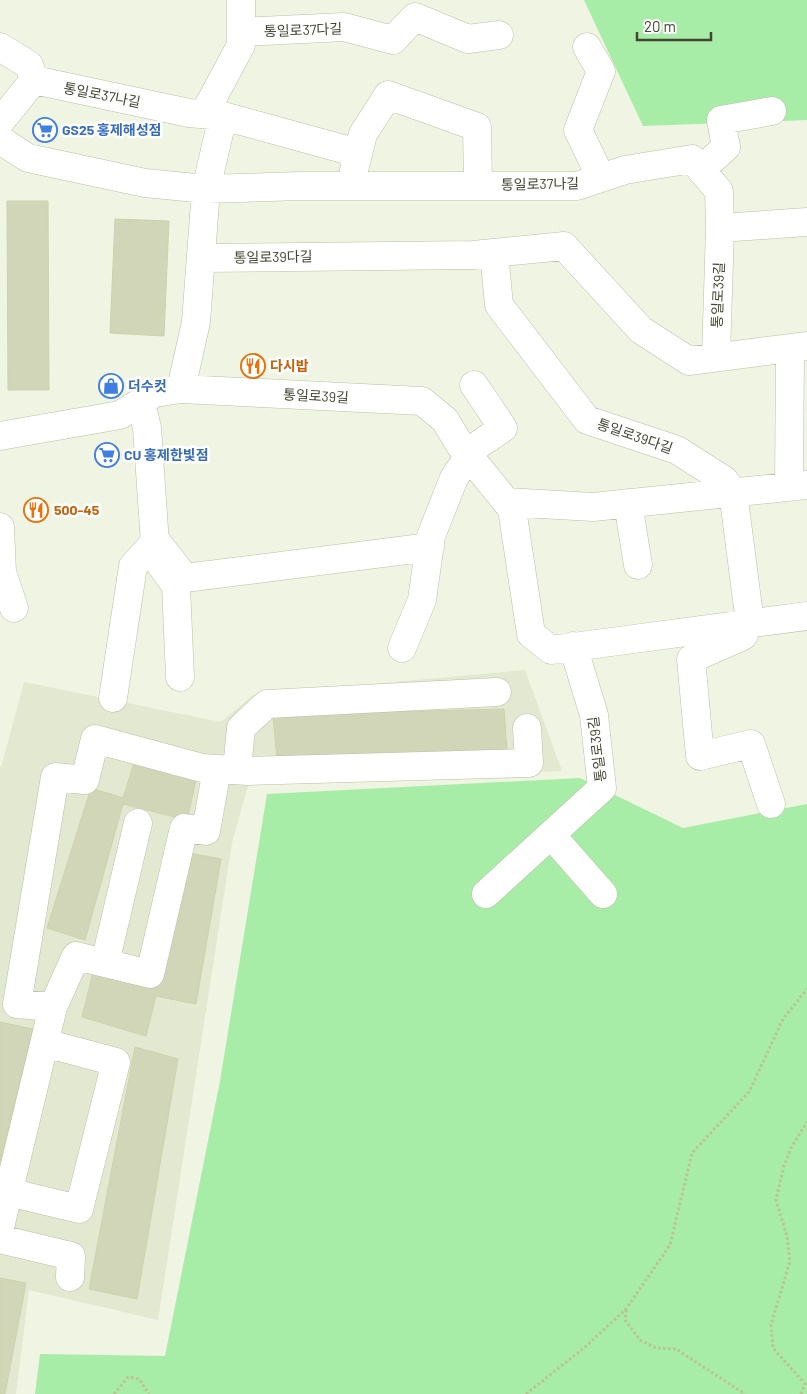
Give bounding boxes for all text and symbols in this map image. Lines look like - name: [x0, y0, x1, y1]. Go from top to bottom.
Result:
- scale bar: [637, 10, 711, 42]
- text: 20 m: [644, 17, 676, 35]
- street label: 통일로37다길: [264, 20, 342, 39]
- street label: 통일로37나길: [62, 79, 142, 110]
- supermarket icon: GS25 홍제해성점: [32, 117, 58, 143]
- place label: GS25 홍제해성점: [62, 121, 161, 138]
- street label: 통일로37나길: [501, 174, 579, 193]
- street label: 통일로39다길: [233, 247, 313, 266]
- street label: 통일로39길: [708, 262, 727, 328]
- restaurant icon: 다시밥: [240, 353, 266, 379]
- place label: 다시밥: [270, 357, 309, 374]
- shop icon: 더수컷: [98, 373, 124, 399]
- place label: 더수컷: [128, 377, 167, 394]
- street label: 통일로39길: [283, 385, 349, 406]
- street label: 통일로39다길: [595, 415, 675, 456]
- supermarket icon: CU 홍제한빛점: [94, 442, 120, 468]
- place label: CU 홍제한빛점: [124, 446, 209, 463]
- restaurant icon: 500-45: [23, 497, 49, 523]
- place label: 500-45: [54, 501, 100, 518]
- street label: 통일로39길: [584, 715, 609, 783]

